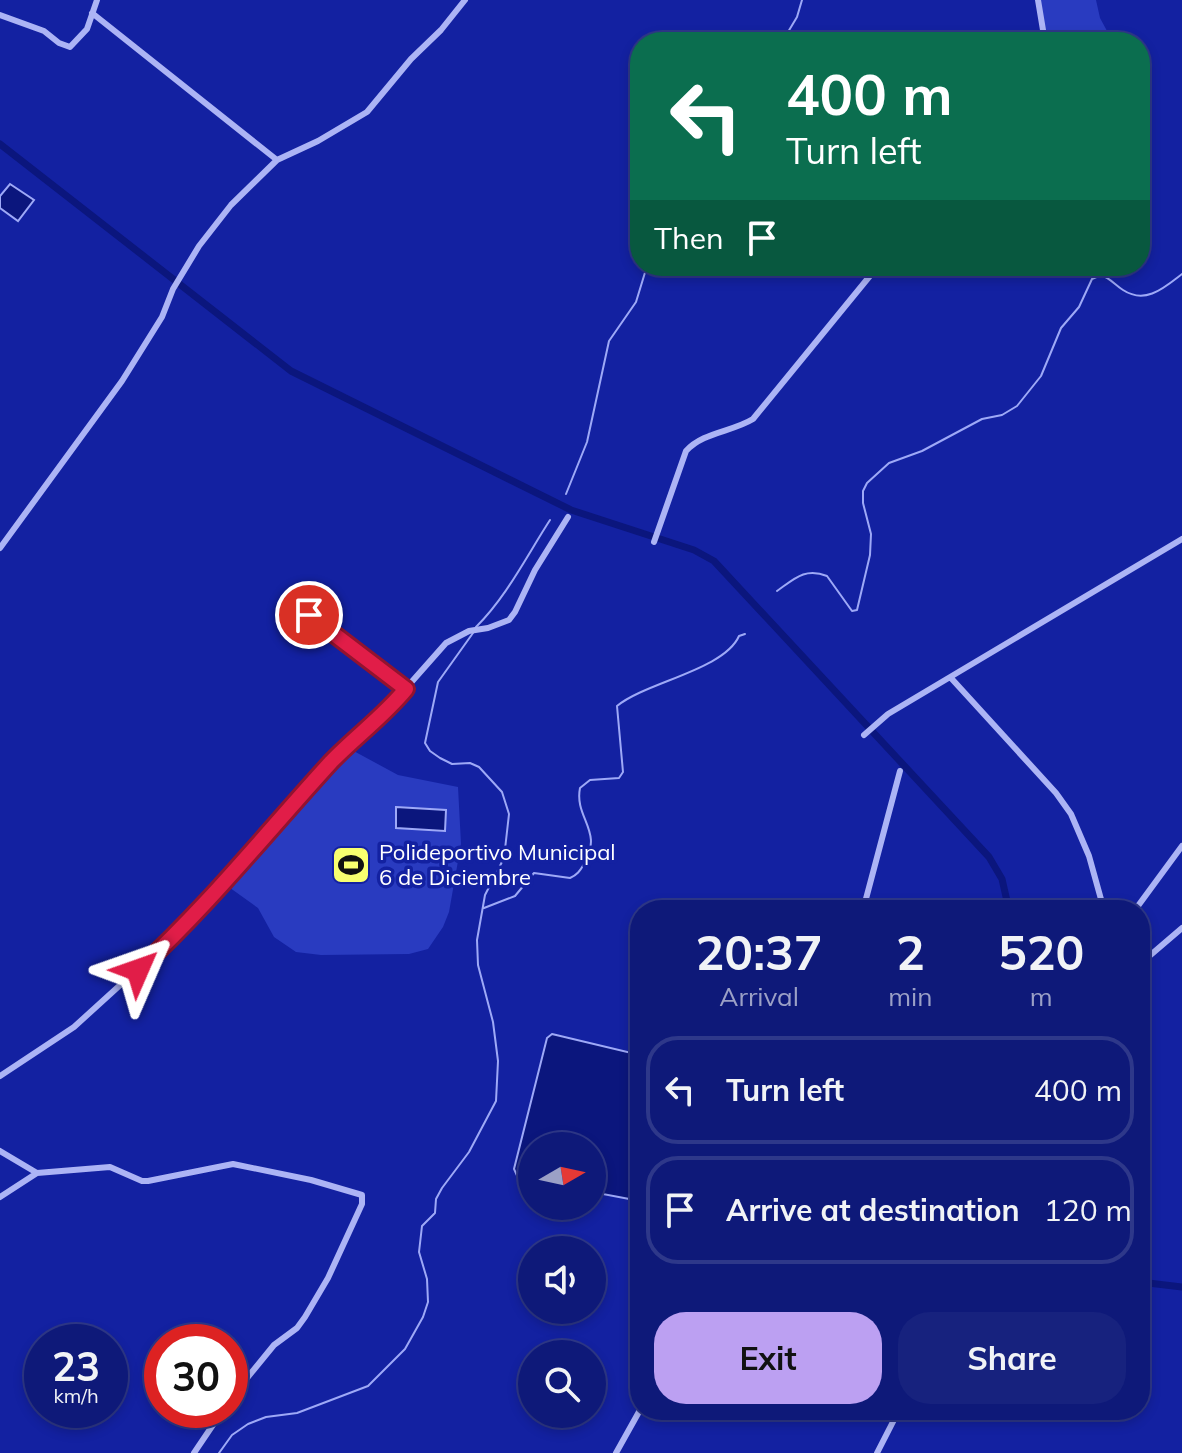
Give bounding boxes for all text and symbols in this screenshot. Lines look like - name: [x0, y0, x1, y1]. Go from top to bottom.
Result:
- text: 400 m: [786, 59, 953, 129]
- icon: left: [654, 64, 758, 168]
- text: Turn left: [786, 128, 922, 173]
- icon: arrive: [740, 216, 784, 260]
- text: Then: [654, 219, 724, 257]
- pin: [275, 581, 343, 649]
- icon: arrive: [287, 593, 331, 637]
- place label: Polideportivo Municipal 6 de Diciembre: [379, 838, 616, 891]
- sports icon: Polideportivo Municipal 6 de Diciembre: [330, 844, 372, 886]
- text: 20:37: [696, 922, 823, 982]
- text: 2: [896, 922, 925, 982]
- text: 520: [998, 922, 1084, 982]
- position arrow: [96, 928, 180, 1012]
- text: Arrival: [719, 980, 799, 1013]
- text: min: [888, 980, 932, 1013]
- text: m: [1030, 980, 1053, 1013]
- icon: left: [658, 1068, 702, 1112]
- text: Turn left: [726, 1071, 844, 1109]
- text: 400 m: [1034, 1071, 1122, 1109]
- north arrow: [518, 1132, 606, 1220]
- map controls: [518, 1132, 606, 1428]
- icon: arrive: [658, 1188, 702, 1232]
- text: Arrive at destination: [726, 1191, 1020, 1229]
- text: 120 m: [1044, 1191, 1132, 1229]
- button: sound: [518, 1236, 606, 1324]
- button: Exit: [654, 1312, 882, 1404]
- button: Share: [898, 1312, 1126, 1404]
- speed limit sign: 30: [144, 1324, 248, 1428]
- button: search: [518, 1340, 606, 1428]
- text: 23: [52, 1341, 100, 1391]
- text: km/h: [53, 1383, 99, 1408]

